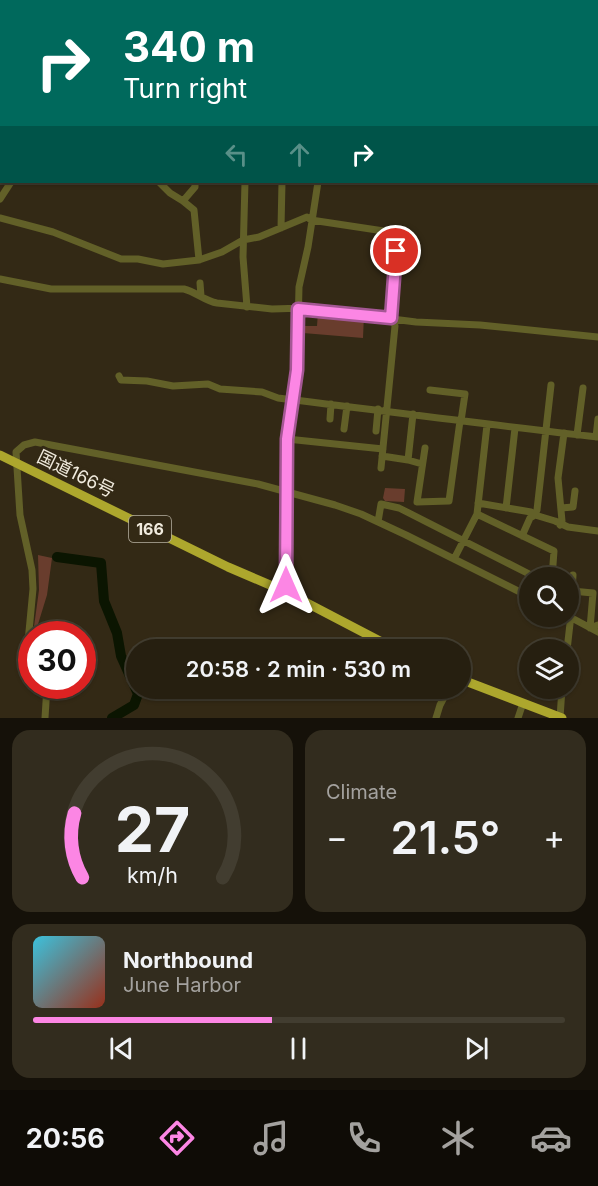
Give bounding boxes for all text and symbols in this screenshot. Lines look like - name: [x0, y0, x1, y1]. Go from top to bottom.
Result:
- text: 340 m: [123, 21, 255, 72]
- icon: right: [24, 24, 102, 102]
- text: Turn right: [123, 72, 247, 105]
- icon: left: [220, 138, 253, 171]
- icon: ahead: [283, 138, 316, 171]
- icon: right: [346, 138, 379, 171]
- pin: [370, 225, 421, 276]
- icon: arrive: [379, 234, 412, 267]
- street label: 国道166号: [34, 446, 118, 501]
- road number: 166: [129, 516, 171, 542]
- position arrow: [254, 553, 318, 617]
- map controls: [519, 567, 579, 699]
- button: search: [519, 567, 579, 627]
- speed limit sign: 30: [18, 621, 96, 699]
- button: layers: [519, 639, 579, 699]
- text: 20:58 · 2 min · 530 m: [186, 656, 411, 682]
- text: Climate: [326, 780, 397, 804]
- text: 27: [115, 792, 190, 867]
- text: 21.5°: [391, 810, 500, 865]
- text: −: [326, 817, 348, 857]
- text: +: [543, 817, 565, 857]
- text: km/h: [127, 862, 178, 888]
- text: Northbound: [123, 947, 253, 973]
- text: June Harbor: [123, 973, 241, 997]
- icon: previous: [105, 1032, 138, 1065]
- icon: pause: [282, 1032, 315, 1065]
- icon: next: [460, 1032, 493, 1065]
- icon: directions: [156, 1117, 198, 1159]
- icon: music: [250, 1117, 292, 1159]
- icon: phone: [343, 1117, 385, 1159]
- icon: climate: [437, 1117, 479, 1159]
- icon: car: [530, 1117, 572, 1159]
- text: 20:56: [26, 1122, 105, 1155]

